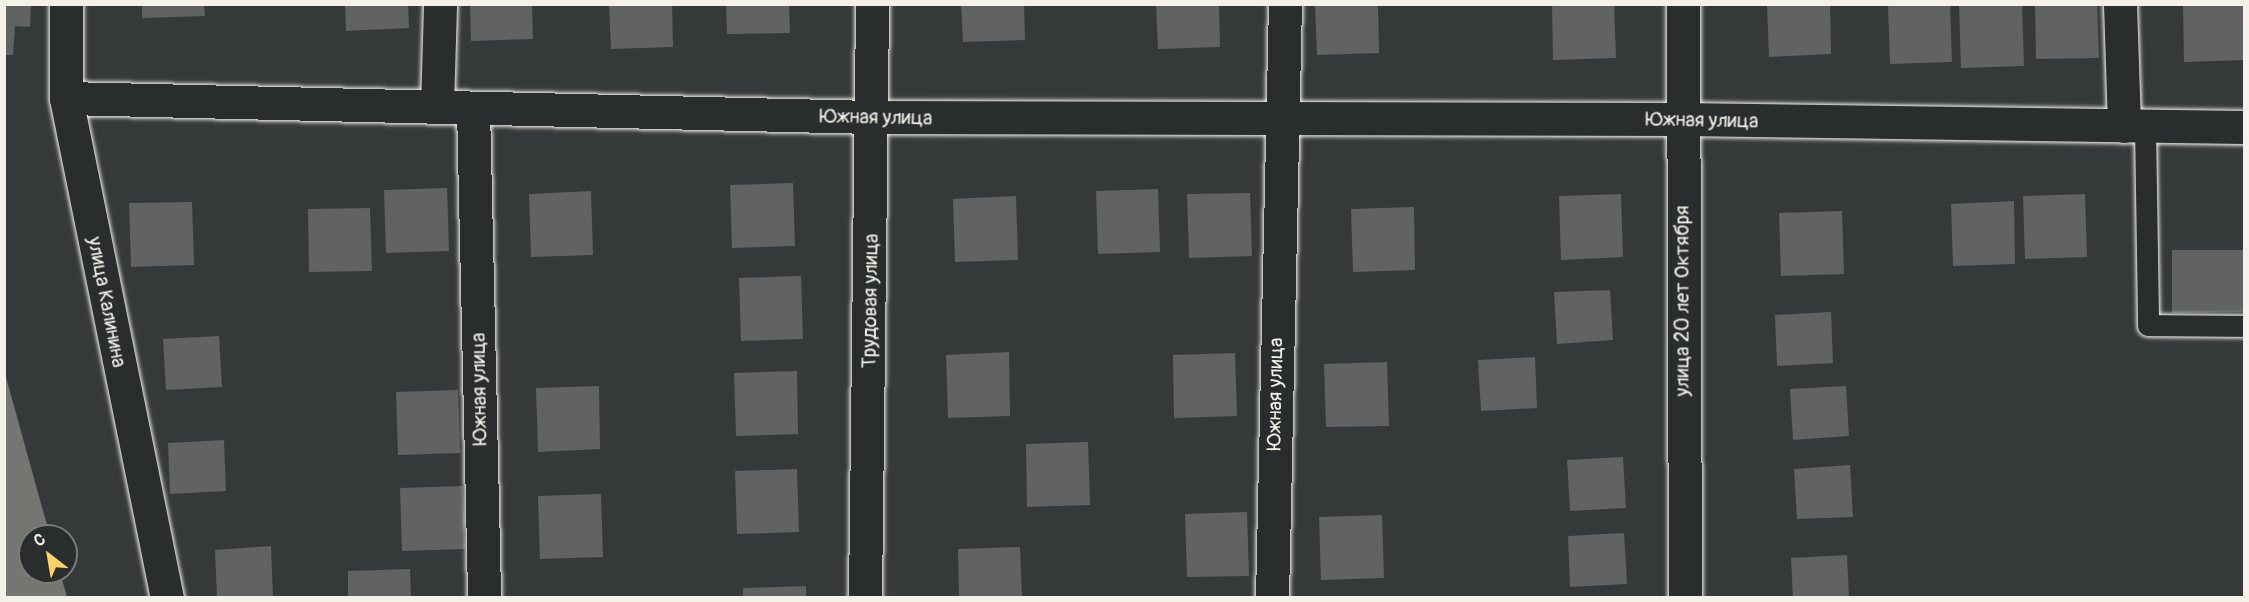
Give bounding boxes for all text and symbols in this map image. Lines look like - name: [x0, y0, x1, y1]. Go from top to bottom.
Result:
- street label: Южная улица: [819, 104, 933, 130]
- street label: Южная улица: [1645, 107, 1759, 133]
- street label: улица 20 лет Октября: [1670, 206, 1694, 396]
- street label: Трудовая улица: [857, 234, 883, 368]
- street label: улица Калинина: [83, 235, 131, 369]
- street label: Южная улица: [466, 332, 492, 446]
- street label: Южная улица: [1262, 337, 1288, 451]
- north arrow: [18, 524, 78, 584]
- text: С: [30, 529, 49, 551]

